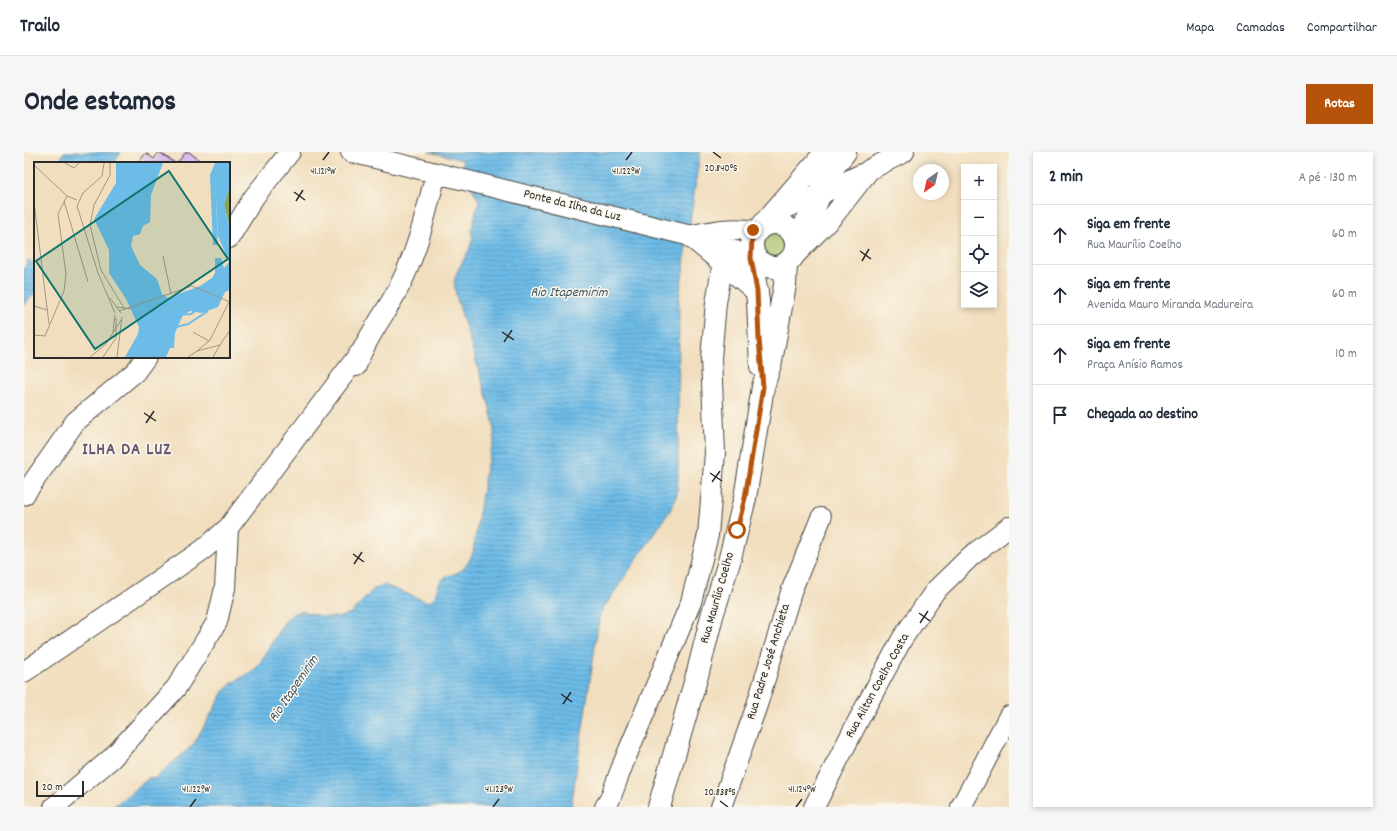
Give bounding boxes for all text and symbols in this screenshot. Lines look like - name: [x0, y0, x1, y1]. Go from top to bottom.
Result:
- text: Trailo: [20, 14, 60, 41]
- text: Mapa: [1186, 18, 1214, 38]
- text: Camadas: [1236, 18, 1285, 38]
- text: Compartilhar: [1307, 18, 1377, 38]
- text: Onde estamos: [24, 84, 176, 124]
- button: Rotas: [1306, 84, 1373, 124]
- inset map: [34, 162, 230, 358]
- text: 20.840°S: [705, 162, 737, 176]
- north arrow: [913, 164, 949, 200]
- map controls: [961, 164, 997, 308]
- button: +: [961, 164, 997, 200]
- text: 41.121°W: [310, 165, 336, 179]
- text: 41.122°W: [612, 165, 640, 179]
- text: 2 min: [1049, 166, 1083, 190]
- text: A pé · 130 m: [1299, 169, 1357, 188]
- street label: Ponte da Ilha da Luz: [521, 185, 623, 227]
- button: −: [961, 200, 997, 236]
- text: Siga em frente: [1087, 214, 1170, 236]
- route end: [744, 221, 762, 239]
- icon: ahead: [1049, 224, 1071, 246]
- text: 60 m: [1332, 225, 1357, 244]
- button: locate: [961, 236, 997, 272]
- text: Rua Maurílio Coelho: [1087, 236, 1182, 255]
- button: layers: [961, 272, 997, 308]
- text: Siga em frente: [1087, 274, 1170, 296]
- water label: Rio Itapemirim: [530, 283, 608, 303]
- icon: ahead: [1049, 284, 1071, 306]
- text: 60 m: [1332, 285, 1357, 304]
- text: Avenida Mauro Miranda Madureira: [1087, 296, 1253, 315]
- text: Siga em frente: [1087, 334, 1170, 356]
- icon: ahead: [1049, 344, 1071, 366]
- text: 10 m: [1335, 345, 1357, 364]
- text: Praça Anísio Ramos: [1087, 356, 1183, 375]
- icon: arrive: [1049, 404, 1071, 426]
- text: Chegada ao destino: [1087, 404, 1198, 426]
- district label: ILHA DA LUZ: [82, 439, 172, 463]
- route start: [728, 521, 746, 539]
- street label: Rua Maurílio Coelho: [696, 550, 740, 646]
- street label: Rua Padre José Anchieta: [742, 601, 796, 722]
- street label: Rua Ailton Coelho Costa: [841, 629, 915, 742]
- water label: Rio Itapemirim: [264, 651, 324, 727]
- scale bar: [36, 779, 84, 798]
- text: 20 m: [42, 780, 63, 796]
- text: 41.122°W: [182, 783, 210, 797]
- text: 41.123°W: [485, 783, 513, 797]
- text: 41.124°W: [788, 783, 816, 797]
- text: 20.838°S: [704, 786, 736, 800]

